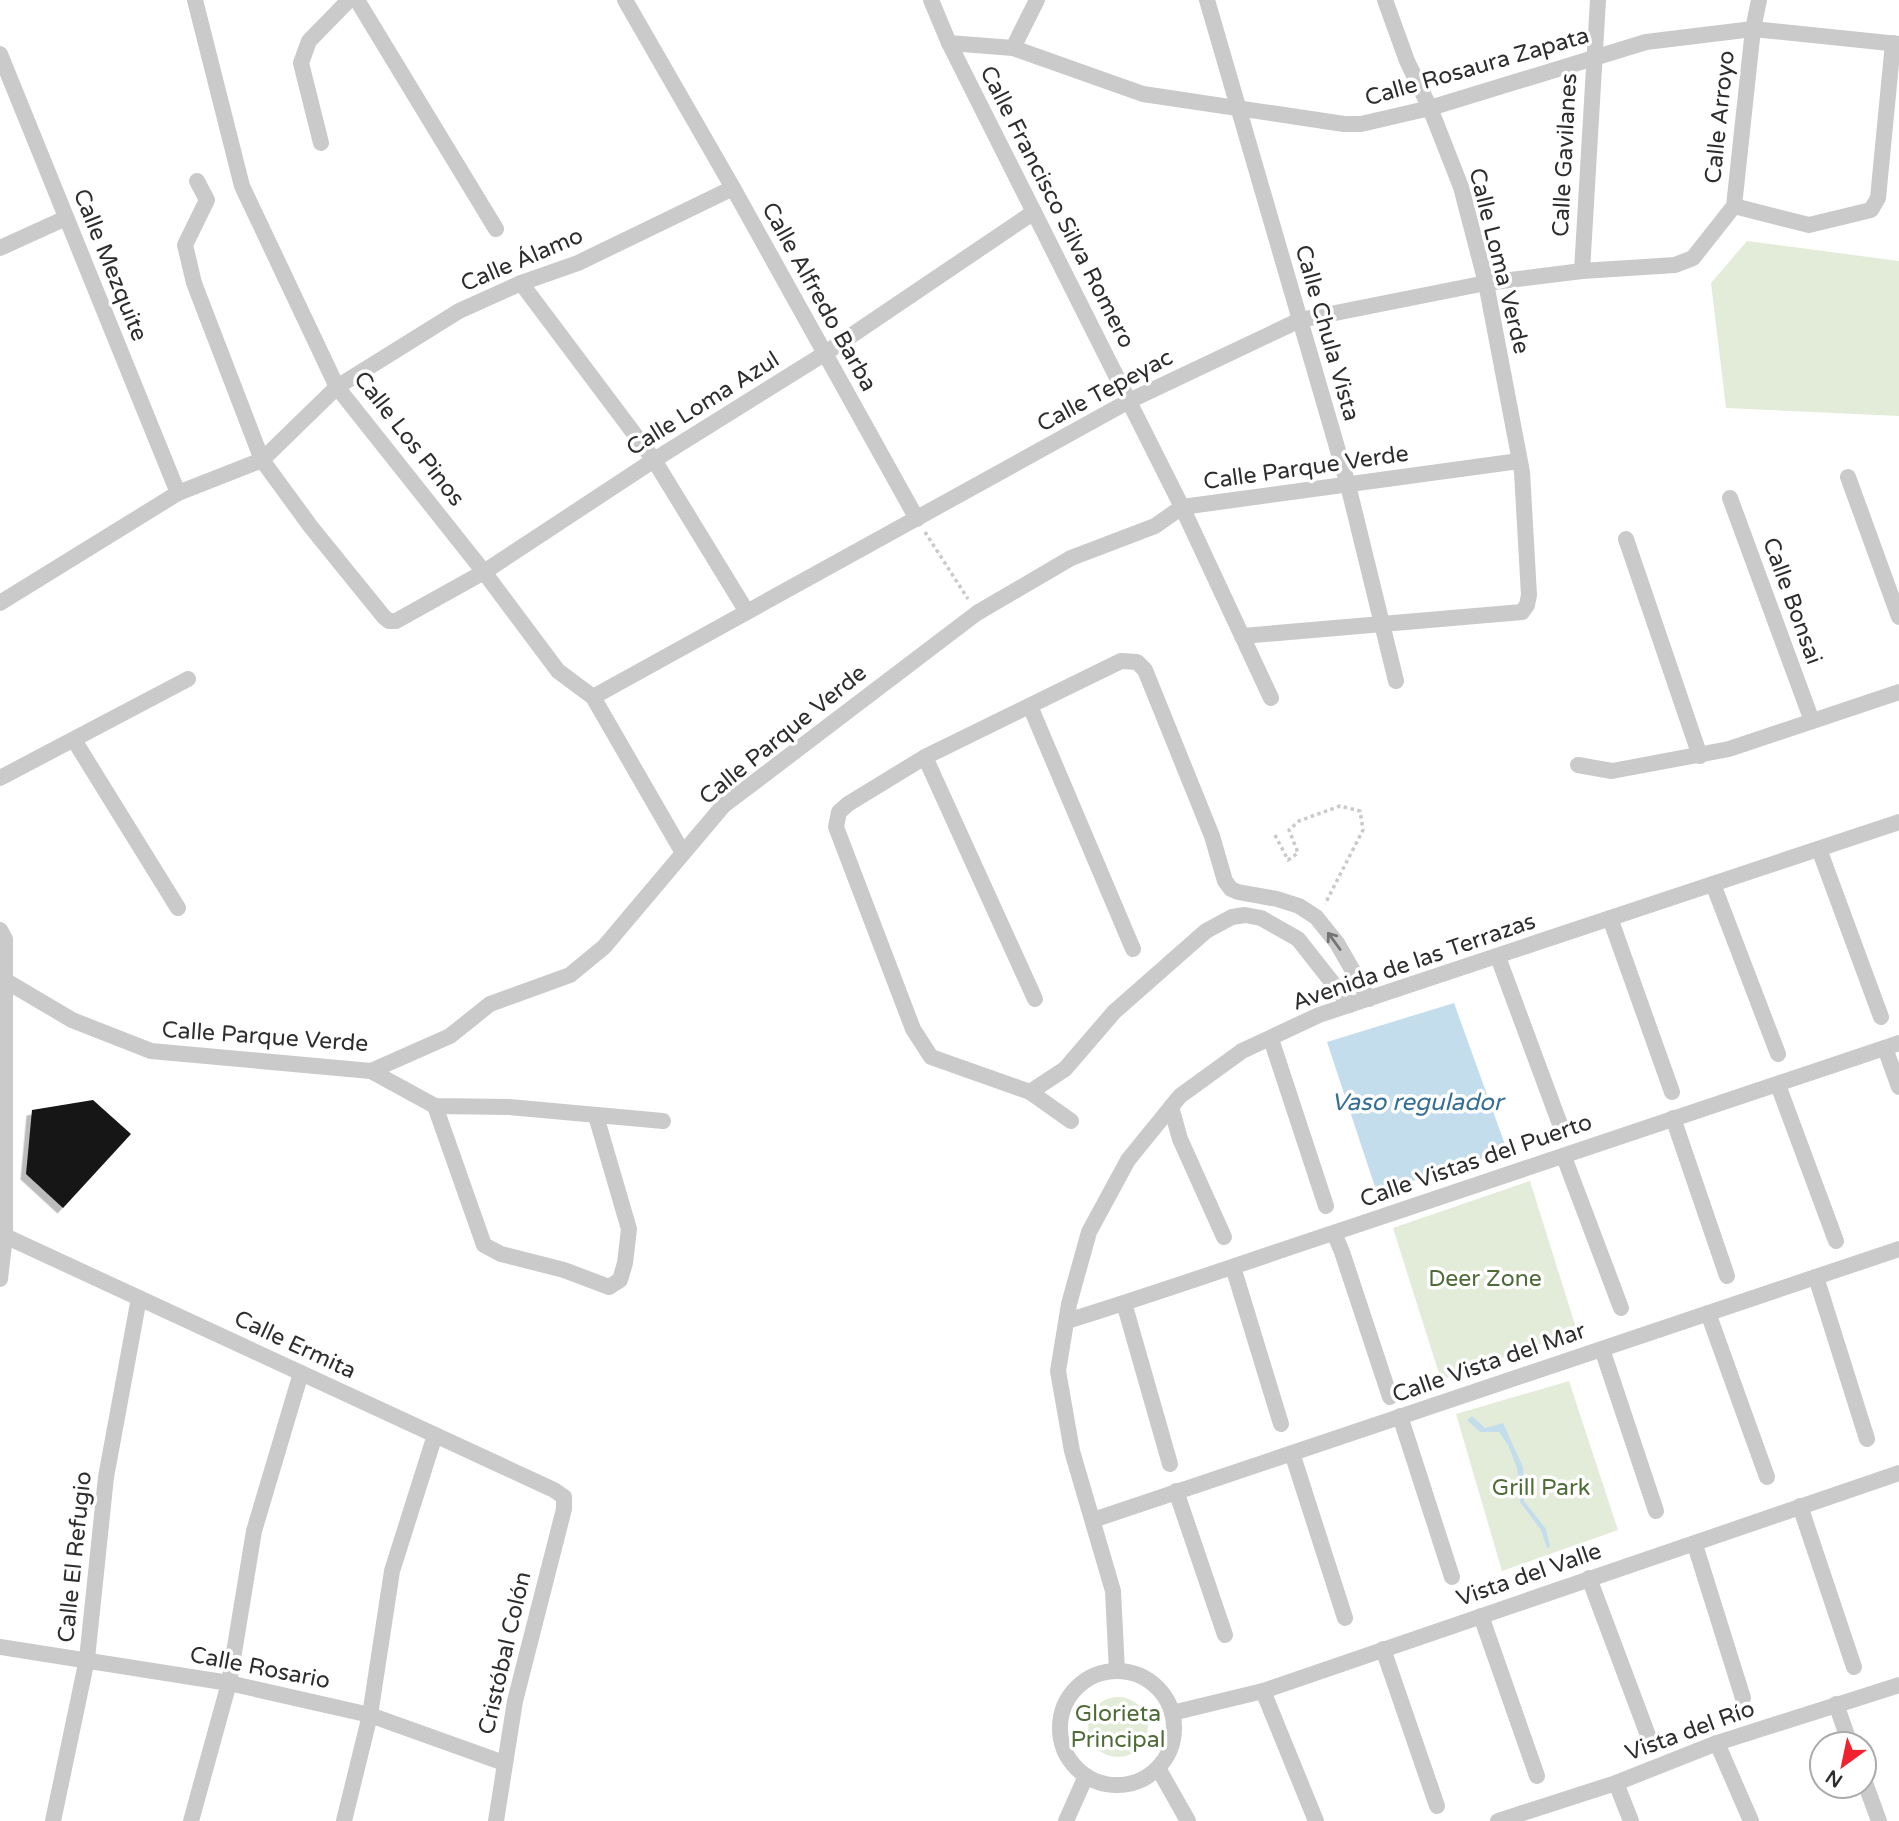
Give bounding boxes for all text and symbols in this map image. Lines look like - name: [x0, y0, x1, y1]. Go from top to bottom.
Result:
- street label: Calle Rosaura Zapata: [1362, 22, 1592, 112]
- street label: Calle Arroyo: [1699, 49, 1741, 185]
- street label: Calle Francisco Silva Romero: [973, 61, 1141, 353]
- street label: Calle Gavilanes: [1547, 72, 1583, 238]
- street label: Calle Loma Verde: [1462, 165, 1536, 357]
- street label: Calle Mezquite: [67, 185, 153, 345]
- street label: Calle Alfredo Barba: [755, 198, 883, 396]
- street label: Calle Álamo: [457, 222, 587, 298]
- street label: Calle Chula Vista: [1288, 242, 1366, 424]
- street label: Calle Tepeyac: [1032, 343, 1178, 439]
- street label: Calle Loma Azul: [621, 346, 785, 462]
- street label: Calle Los Pinos: [348, 366, 470, 512]
- street label: Calle Parque Verde: [1202, 440, 1410, 496]
- street label: Calle Bonsai: [1756, 534, 1828, 668]
- street label: Calle Parque Verde: [694, 659, 872, 811]
- street label: Avenida de las Terrazas: [1289, 907, 1539, 1017]
- one-way arrow: [1326, 932, 1341, 950]
- street label: Calle Parque Verde: [161, 1016, 369, 1058]
- water label: Vaso regulador: [1331, 1088, 1506, 1117]
- street label: Calle Vistas del Puerto: [1356, 1108, 1596, 1214]
- park label: Deer Zone: [1428, 1265, 1542, 1293]
- street label: Calle Ermita: [230, 1305, 360, 1385]
- street label: Calle Vista del Mar: [1389, 1317, 1590, 1409]
- street label: Calle El Refugio: [52, 1470, 98, 1644]
- park label: Grill Park: [1492, 1474, 1590, 1502]
- street label: Vista del Valle: [1453, 1537, 1605, 1613]
- street label: Cristóbal Colón: [473, 1569, 537, 1737]
- street label: Calle Rosario: [188, 1641, 332, 1695]
- street label: Vista del Río: [1622, 1695, 1758, 1767]
- park label: Glorieta Principal: [1071, 1700, 1165, 1754]
- north arrow: [1808, 1730, 1878, 1800]
- text: N: [1822, 1765, 1847, 1792]

